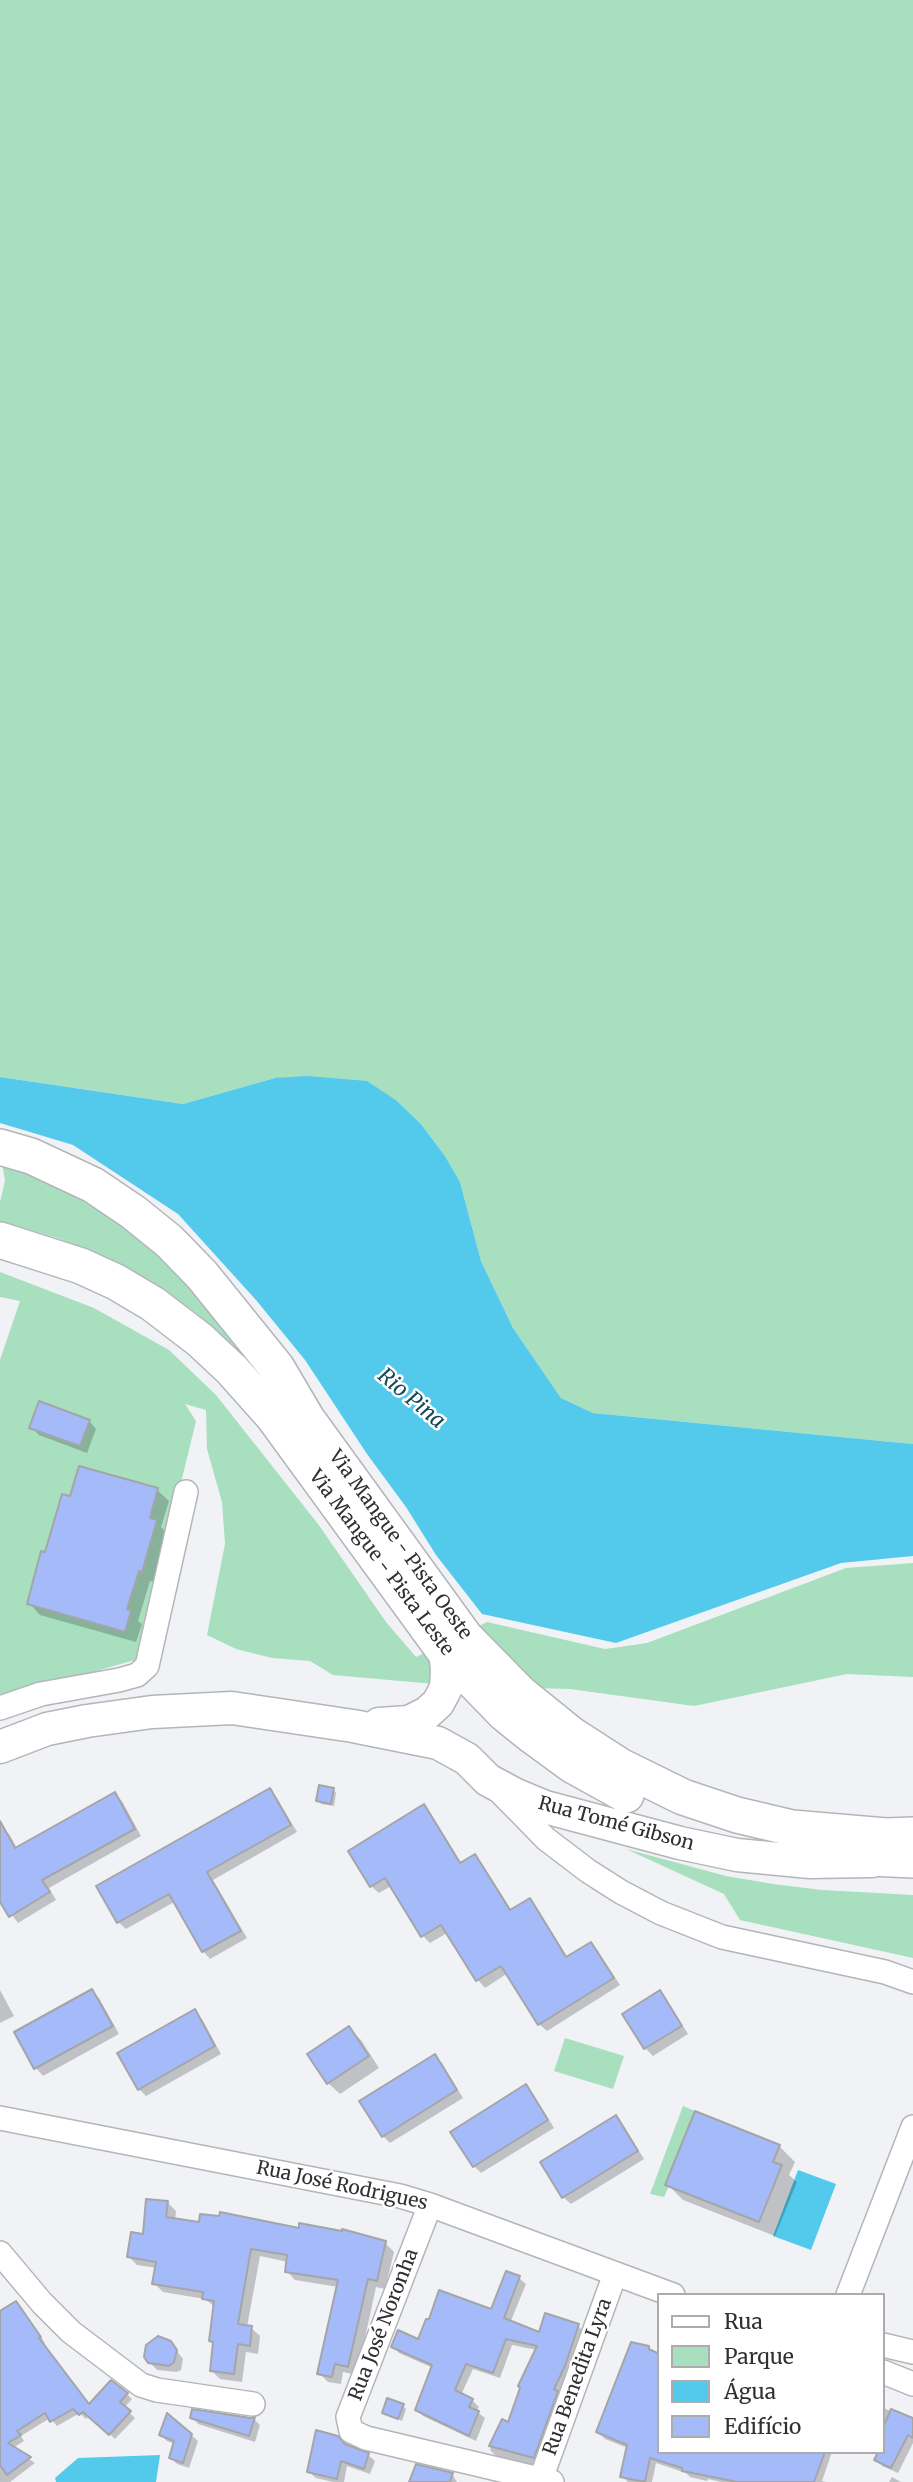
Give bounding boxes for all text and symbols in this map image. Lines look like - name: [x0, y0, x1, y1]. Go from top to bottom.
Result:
- water label: Rio Pina: [372, 1364, 450, 1434]
- street label: Via Mangue - Pista Oeste: [324, 1446, 476, 1644]
- street label: Via Mangue - Pista Leste: [304, 1466, 458, 1660]
- street label: Rua Tomé Gibson: [536, 1792, 696, 1856]
- street label: Rua José Rodrigues: [254, 2157, 430, 2215]
- street label: Rua José Noronha: [345, 2246, 423, 2404]
- legend: [657, 2293, 885, 2454]
- street label: Rua Benedita Lyra: [539, 2295, 617, 2459]
- text: Rua: [724, 2308, 763, 2335]
- text: Parque: [724, 2343, 794, 2370]
- text: Água: [724, 2378, 776, 2405]
- text: Edifício: [724, 2413, 801, 2440]

